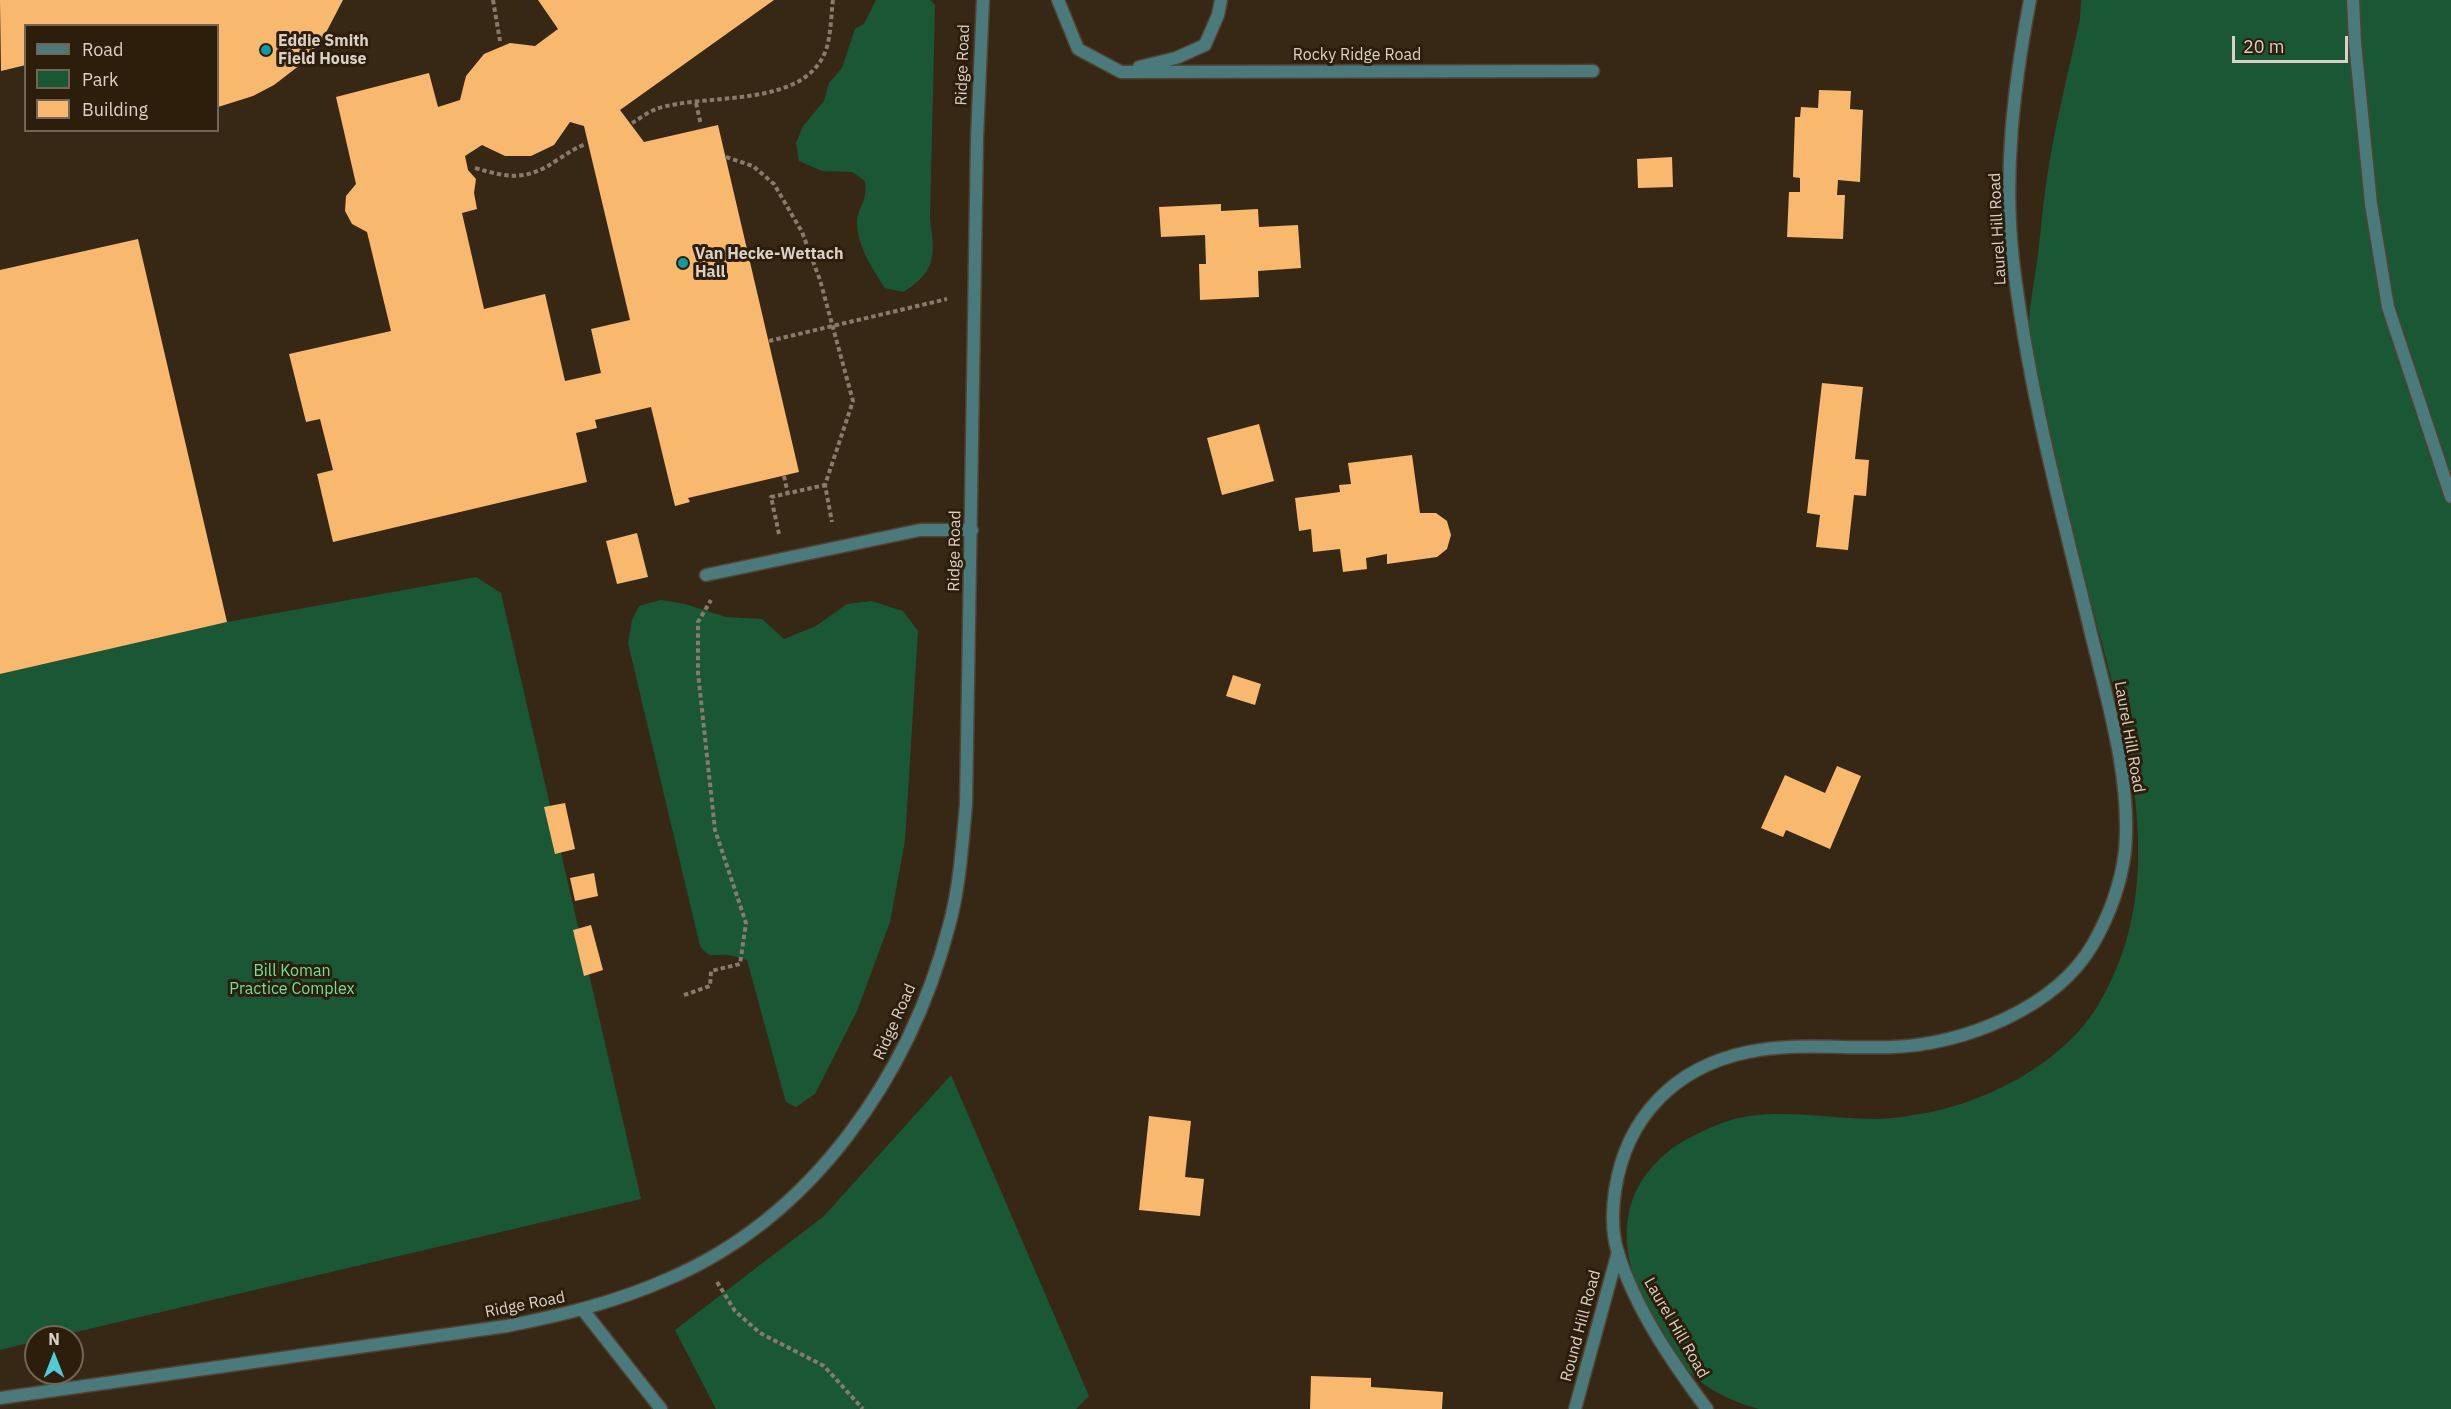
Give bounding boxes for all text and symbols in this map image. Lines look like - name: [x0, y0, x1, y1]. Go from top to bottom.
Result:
- legend: [24, 24, 219, 132]
- street label: Ridge Road: [952, 24, 974, 106]
- scale bar: [2235, 24, 2350, 62]
- place label: Eddie Smith Field House: [278, 31, 369, 69]
- text: 20 m: [2243, 35, 2285, 58]
- text: Road: [82, 38, 123, 61]
- marker: Eddie Smith Field House: [259, 43, 273, 57]
- street label: Rocky Ridge Road: [1293, 45, 1421, 65]
- text: Park: [82, 68, 118, 91]
- text: Building: [82, 98, 148, 121]
- street label: Laurel Hill Road: [1985, 172, 2011, 286]
- place label: Van Hecke-Wettach Hall: [695, 244, 844, 282]
- marker: Van Hecke-Wettach Hall: [676, 256, 690, 270]
- street label: Ridge Road: [945, 510, 965, 592]
- street label: Laurel Hill Road: [2110, 680, 2148, 794]
- park label: Bill Koman Practice Complex: [229, 961, 355, 999]
- street label: Ridge Road: [870, 981, 920, 1063]
- street label: Round Hill Road: [1557, 1268, 1605, 1384]
- street label: Laurel Hill Road: [1639, 1274, 1713, 1382]
- street label: Ridge Road: [483, 1288, 567, 1322]
- north arrow: [24, 1325, 84, 1385]
- text: N: [48, 1329, 60, 1349]

